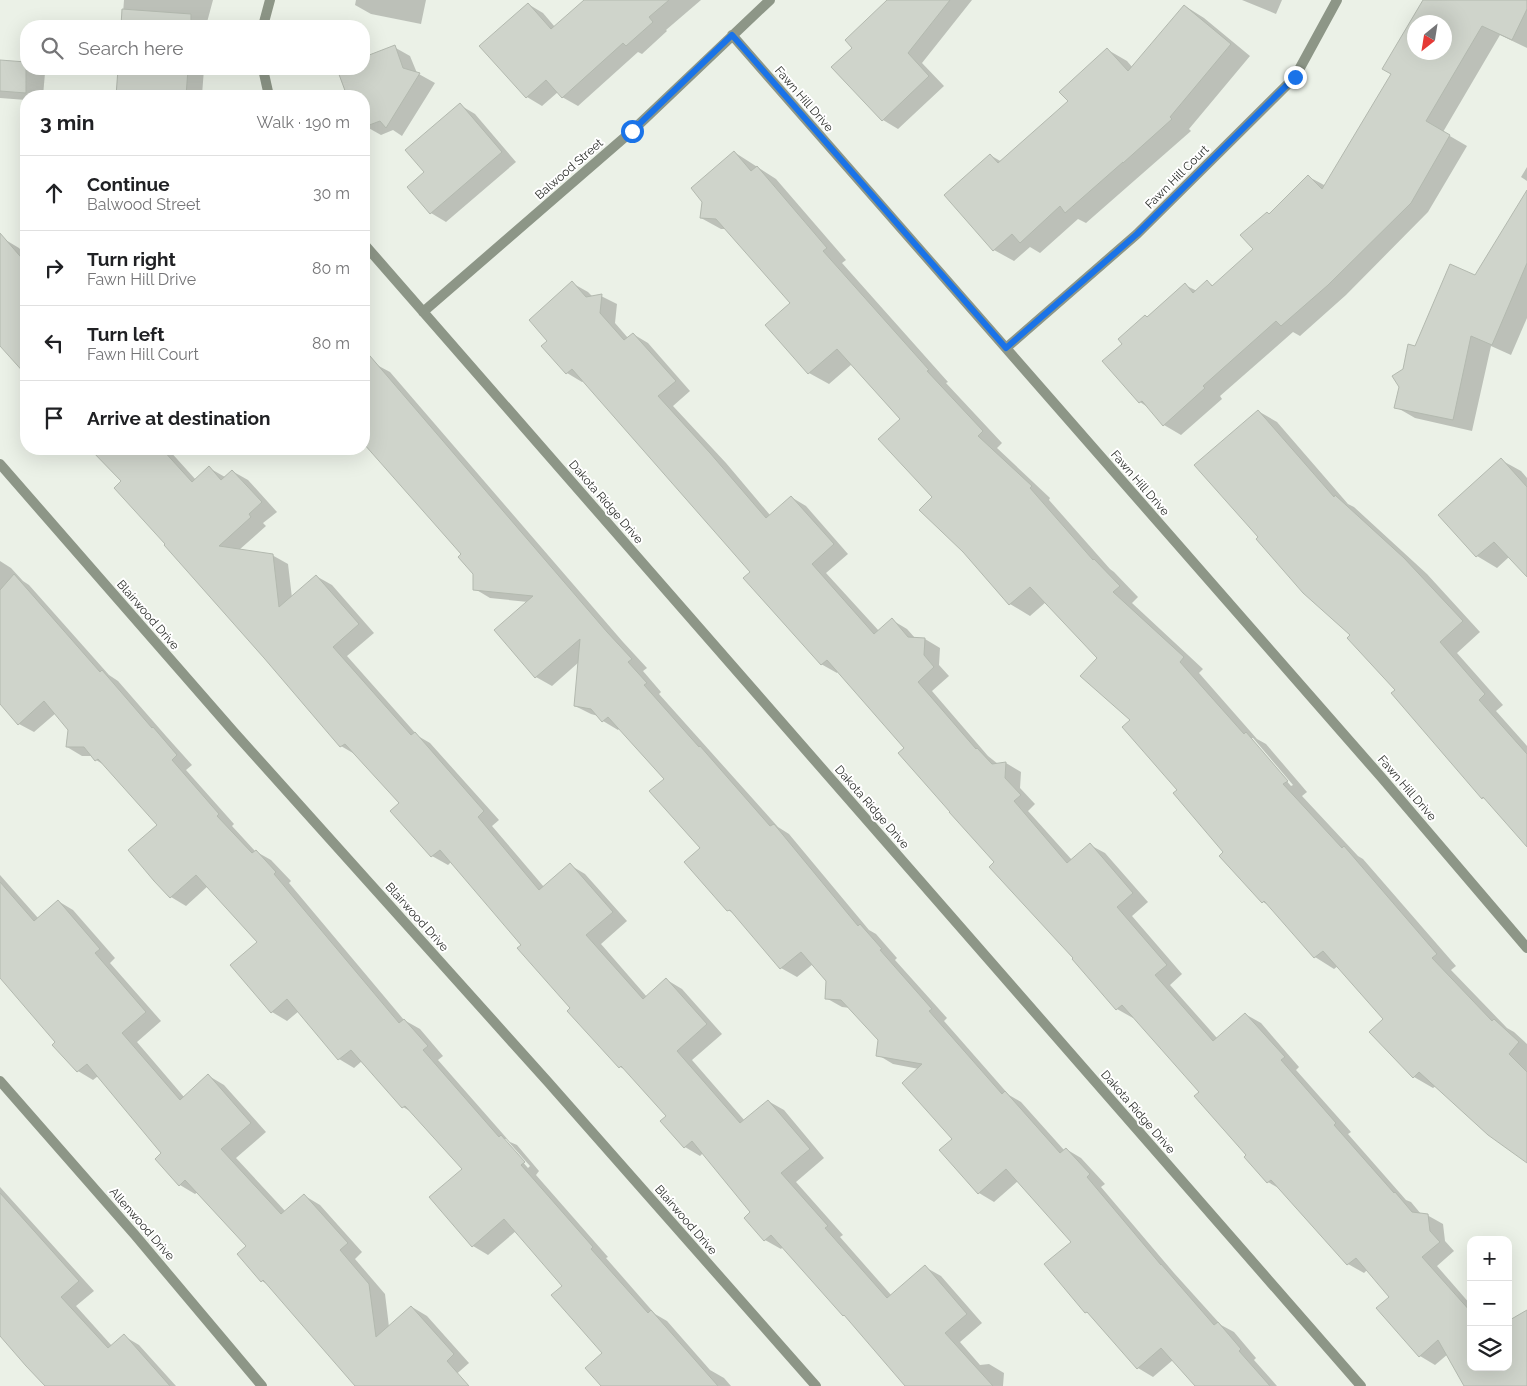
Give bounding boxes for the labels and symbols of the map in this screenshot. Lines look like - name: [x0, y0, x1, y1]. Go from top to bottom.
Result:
- north arrow: [1407, 15, 1452, 60]
- street label: Fawn Hill Drive: [772, 64, 836, 134]
- route end: [1284, 66, 1307, 89]
- route start: [621, 120, 644, 143]
- street label: Balwood Street: [532, 136, 606, 202]
- street label: Fawn Hill Court: [1142, 142, 1212, 212]
- street label: Fawn Hill Drive: [1108, 448, 1172, 518]
- street label: Dakota Ridge Drive: [566, 457, 646, 547]
- street label: Blairwood Drive: [114, 577, 182, 653]
- street label: Fawn Hill Drive: [1375, 753, 1439, 823]
- street label: Dakota Ridge Drive: [832, 762, 912, 852]
- street label: Blairwood Drive: [382, 880, 452, 954]
- street label: Dakota Ridge Drive: [1098, 1067, 1178, 1157]
- street label: Blairwood Drive: [652, 1182, 720, 1258]
- street label: Allenwood Drive: [107, 1185, 177, 1263]

